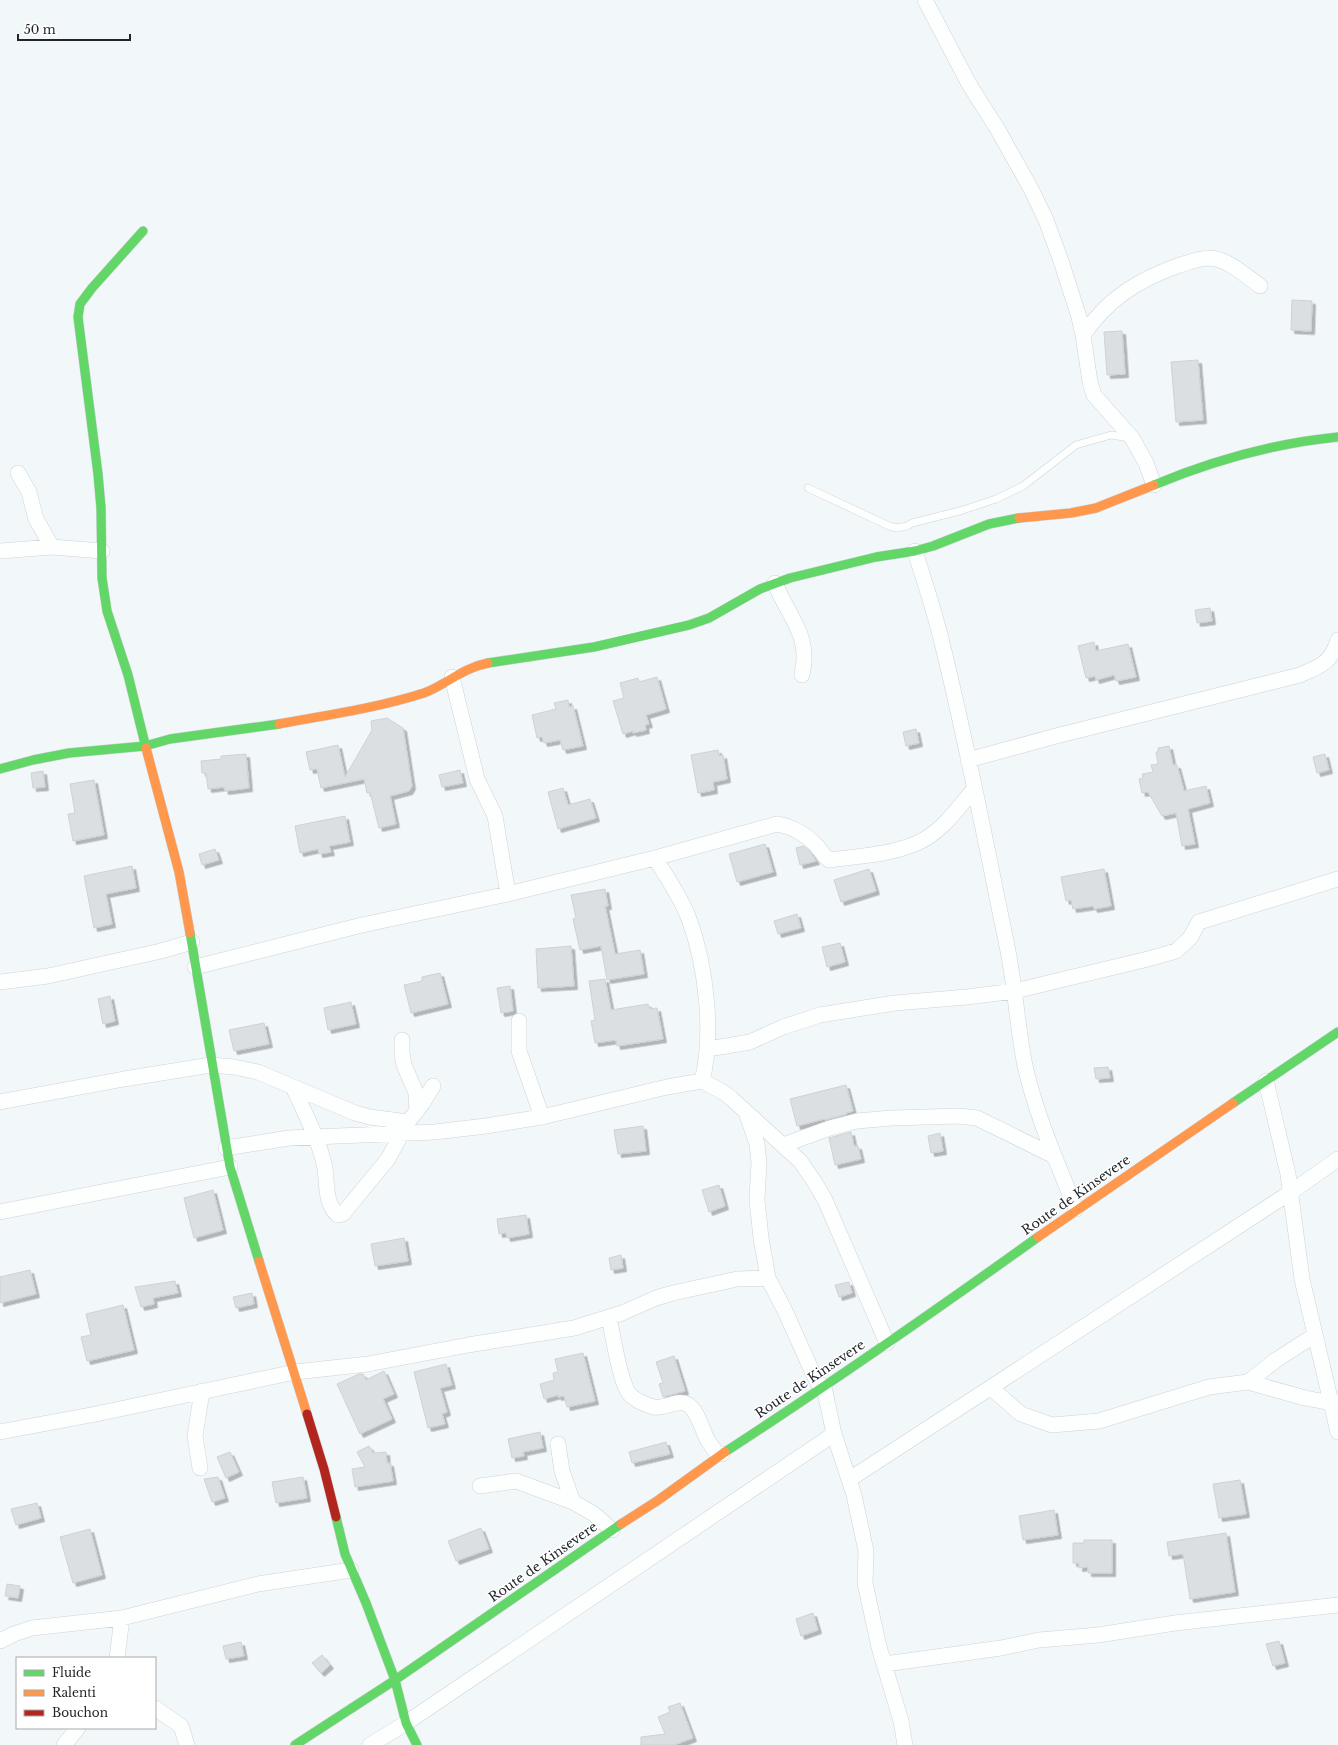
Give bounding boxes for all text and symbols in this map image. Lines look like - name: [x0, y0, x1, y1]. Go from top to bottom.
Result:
- scale bar: [18, 16, 130, 42]
- text: 50 m: [24, 22, 56, 37]
- street label: Route de Kinsevere: [1018, 1151, 1134, 1239]
- street label: Route de Kinsevere: [752, 1336, 868, 1422]
- street label: Route de Kinsevere: [485, 1518, 601, 1606]
- legend: [16, 1657, 156, 1729]
- text: Fluide: [52, 1665, 91, 1680]
- text: Ralenti: [52, 1685, 96, 1700]
- text: Bouchon: [52, 1705, 108, 1720]

